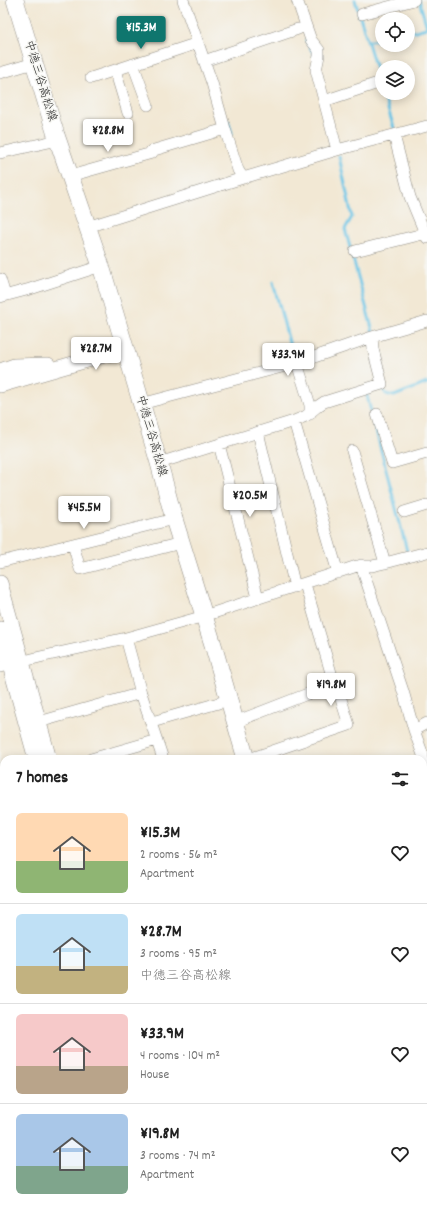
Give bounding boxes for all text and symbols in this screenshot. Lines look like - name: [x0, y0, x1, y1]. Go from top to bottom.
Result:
- map controls: [375, 12, 415, 100]
- button: locate: [375, 12, 415, 52]
- pin: ¥15.3M: [108, 16, 174, 50]
- text: ¥15.3M: [126, 19, 156, 38]
- street label: 中徳三谷高松線: [20, 38, 60, 124]
- button: layers: [375, 60, 415, 100]
- pin: ¥28.8M: [75, 119, 141, 153]
- text: ¥28.8M: [92, 122, 124, 141]
- pin: ¥28.7M: [63, 337, 129, 371]
- text: ¥28.7M: [80, 340, 112, 359]
- pin: ¥33.9M: [255, 343, 321, 377]
- text: ¥33.9M: [271, 346, 305, 365]
- street label: 中徳三谷高松線: [131, 393, 171, 479]
- pin: ¥20.5M: [217, 484, 283, 518]
- text: ¥20.5M: [233, 487, 267, 506]
- pin: ¥45.5M: [51, 496, 117, 530]
- text: ¥45.5M: [67, 499, 101, 518]
- pin: ¥19.8M: [298, 673, 364, 707]
- text: ¥19.8M: [316, 676, 346, 695]
- text: 7 homes: [16, 767, 68, 791]
- icon: filters: [389, 768, 411, 790]
- text: ¥15.3M: [140, 822, 180, 846]
- icon: home: [48, 829, 96, 877]
- icon: heart: [389, 842, 411, 864]
- text: 2 rooms · 56 m²: [140, 846, 217, 865]
- text: Apartment: [140, 865, 194, 884]
- text: ¥28.7M: [140, 921, 182, 945]
- icon: home: [48, 930, 96, 978]
- icon: heart: [389, 943, 411, 965]
- text: 3 rooms · 95 m²: [140, 945, 217, 964]
- text: 中徳三谷高松線: [140, 967, 231, 986]
- text: ¥33.9M: [140, 1023, 184, 1047]
- icon: home: [48, 1030, 96, 1078]
- icon: heart: [389, 1043, 411, 1065]
- text: 4 rooms · 104 m²: [140, 1047, 220, 1066]
- text: House: [140, 1066, 169, 1085]
- text: ¥19.8M: [140, 1123, 179, 1147]
- icon: home: [48, 1130, 96, 1178]
- icon: heart: [389, 1143, 411, 1165]
- text: 3 rooms · 74 m²: [140, 1147, 216, 1166]
- text: Apartment: [140, 1166, 194, 1185]

